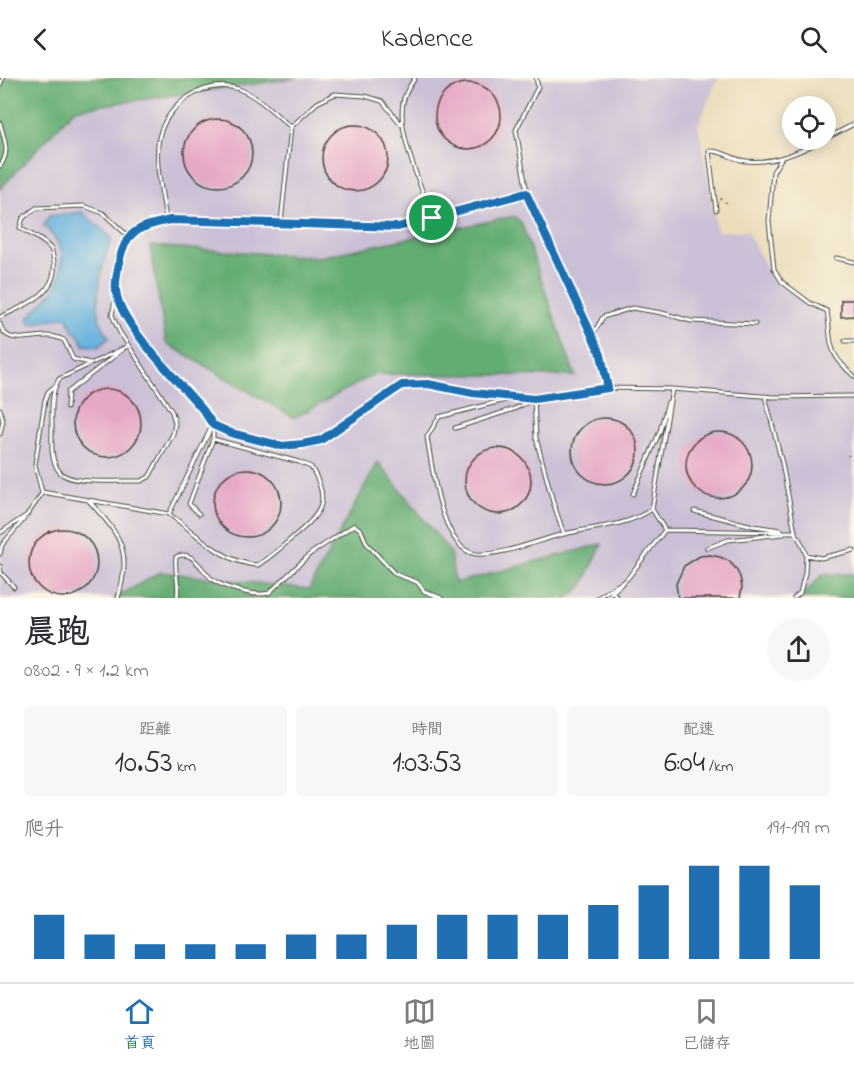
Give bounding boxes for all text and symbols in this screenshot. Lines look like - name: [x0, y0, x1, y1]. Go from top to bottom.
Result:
- text: Kadence: [381, 20, 473, 59]
- icon: back: [24, 23, 57, 56]
- icon: search: [797, 23, 830, 56]
- map controls: [782, 96, 836, 150]
- button: locate: [782, 96, 836, 150]
- pin: [406, 192, 457, 243]
- icon: arrive: [415, 201, 448, 234]
- text: 晨跑: [24, 610, 90, 658]
- button: share: [767, 618, 830, 681]
- text: 08:02 · 9 × 1.2 km: [24, 657, 149, 686]
- text: 距離: [139, 718, 171, 742]
- text: 時間: [411, 718, 443, 742]
- text: 配速: [683, 718, 715, 742]
- text: 10.53: [115, 742, 173, 786]
- text: 1:03:53: [392, 742, 462, 786]
- text: 6:04: [664, 742, 705, 786]
- text: km: [173, 755, 196, 779]
- text: /km: [705, 755, 733, 779]
- text: 191–199 m: [767, 814, 830, 843]
- text: 爬升: [24, 816, 64, 845]
- tab: 首頁: [123, 995, 156, 1056]
- tab: 地圖: [403, 995, 436, 1056]
- tab: 已儲存: [683, 995, 731, 1056]

